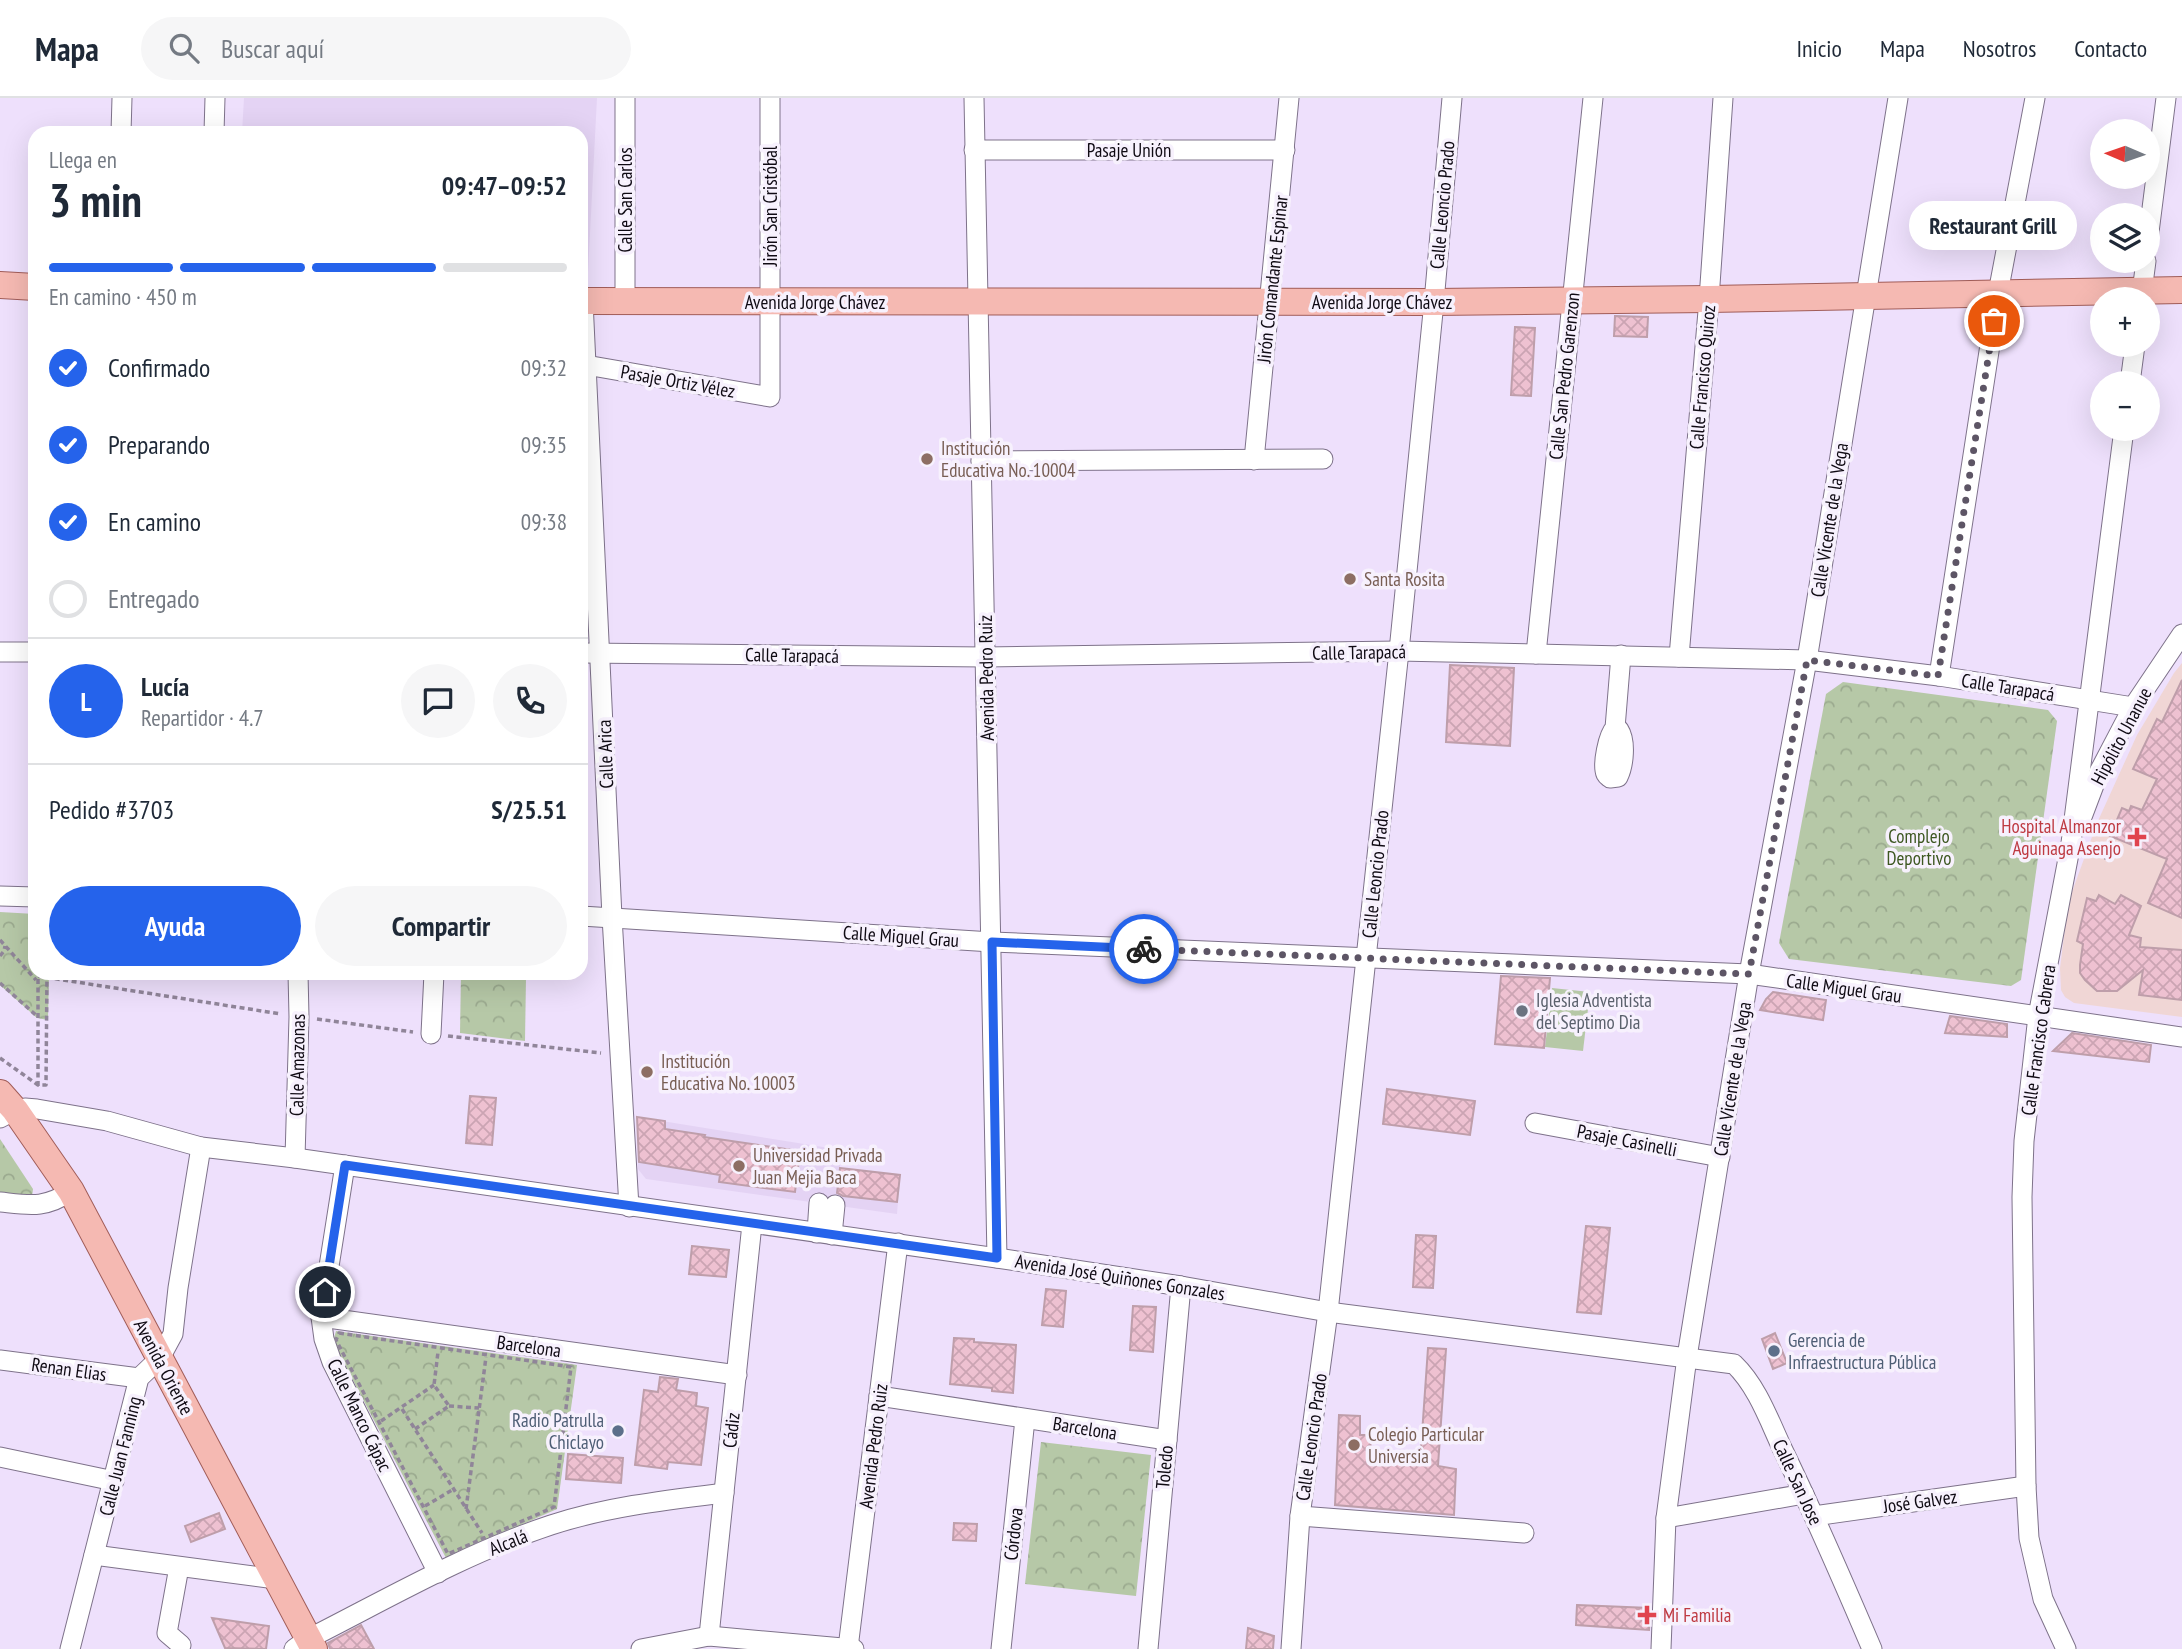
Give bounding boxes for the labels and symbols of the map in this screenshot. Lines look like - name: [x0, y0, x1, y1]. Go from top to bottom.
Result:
- north arrow: [2090, 119, 2160, 189]
- street label: Pasaje Unión: [1087, 138, 1171, 162]
- street label: Calle Leoncio Prado: [1424, 140, 1460, 270]
- street label: Jirón San Cristóbal: [758, 145, 782, 267]
- street label: Calle San Carlos: [613, 147, 637, 253]
- street label: Jirón Comandante Espinar: [1251, 193, 1293, 365]
- callout: Restaurant Grill: [1910, 202, 2078, 251]
- street label: Avenida Jorge Chávez: [745, 290, 885, 314]
- street label: Avenida Jorge Chávez: [1312, 290, 1452, 314]
- street label: Calle San Pedro Garenzon: [1543, 291, 1585, 461]
- pin: [1964, 291, 2024, 351]
- street label: Calle Francisco Quiroz: [1684, 304, 1720, 450]
- street label: Pasaje Ortiz Vélez: [619, 359, 737, 403]
- place label: Institución Educativa No. 10004: [941, 436, 1076, 482]
- street label: Calle Vicente de la Vega: [1805, 441, 1853, 599]
- marker: Institución Educativa No. 10004: [919, 451, 935, 467]
- place label: Santa Rosita: [1364, 567, 1445, 591]
- marker: Santa Rosita: [1342, 571, 1358, 587]
- street label: Avenida Pedro Ruiz: [973, 615, 999, 741]
- street label: Calle Tarapacá: [1312, 639, 1406, 665]
- street label: Calle Tarapacá: [745, 642, 839, 668]
- street label: Calle Tarapacá: [1960, 668, 2056, 706]
- street label: Hipólito Unanue: [2085, 683, 2157, 789]
- street label: Calle Arica: [592, 719, 618, 789]
- street label: Calle Leoncio Prado: [1356, 809, 1394, 939]
- place label: Hospital Almanzor Aguinaga Asenjo: [2001, 814, 2122, 860]
- park label: Complejo Deportivo: [1887, 824, 1951, 870]
- marker: Hospital Almanzor Aguinaga Asenjo: [2127, 827, 2147, 847]
- courier: [1109, 914, 1179, 984]
- street label: Calle Miguel Grau: [842, 920, 960, 952]
- street label: Calle Francisco Cabrera: [2016, 963, 2060, 1117]
- street label: Calle Miguel Grau: [1785, 968, 1903, 1008]
- place label: Iglesia Adventista del Septimo Dia: [1536, 988, 1652, 1034]
- street label: Calle Vicente de la Vega: [1708, 1000, 1756, 1158]
- marker: Iglesia Adventista del Septimo Dia: [1514, 1003, 1530, 1019]
- street label: Calle Amazonas: [284, 1014, 310, 1116]
- place label: Institución Educativa No. 10003: [661, 1049, 796, 1095]
- marker: Institución Educativa No. 10003: [639, 1064, 655, 1080]
- street label: Pasaje Casinelli: [1575, 1119, 1679, 1161]
- place label: Universidad Privada Juan Mejia Baca: [752, 1143, 883, 1189]
- marker: Universidad Privada Juan Mejia Baca: [731, 1158, 747, 1174]
- street label: Avenida José Quiñones Gonzales: [1013, 1249, 1227, 1305]
- pin: [295, 1262, 355, 1322]
- street label: Avenida Oriente: [129, 1315, 199, 1419]
- place label: Gerencia de Infraestructura Pública: [1788, 1328, 1936, 1374]
- street label: Barcelona: [495, 1330, 563, 1362]
- marker: Gerencia de Infraestructura Pública: [1766, 1343, 1782, 1359]
- street label: Renan Elias: [30, 1352, 108, 1386]
- street label: Calle Manco Cápac: [322, 1355, 398, 1475]
- street label: Calle Leoncio Prado: [1290, 1372, 1332, 1502]
- street label: Avenida Pedro Ruiz: [853, 1382, 893, 1510]
- street label: Calle Juan Fanning: [94, 1394, 146, 1518]
- place label: Radio Patrulla Chiclayo: [512, 1408, 604, 1454]
- street label: Cádiz: [717, 1411, 745, 1449]
- street label: Barcelona: [1051, 1411, 1119, 1445]
- place label: Colegio Particular Universia: [1368, 1422, 1485, 1468]
- marker: Radio Patrulla Chiclayo: [610, 1423, 626, 1439]
- street label: Calle San Jose: [1768, 1435, 1828, 1529]
- marker: Colegio Particular Universia: [1346, 1437, 1362, 1453]
- street label: Toledo: [1150, 1444, 1178, 1490]
- street label: José Galvez: [1881, 1484, 1959, 1518]
- street label: Córdova: [998, 1506, 1028, 1562]
- street label: Alcalá: [485, 1523, 531, 1561]
- place label: Mi Familia: [1663, 1603, 1731, 1627]
- marker: Mi Familia: [1637, 1605, 1657, 1625]

